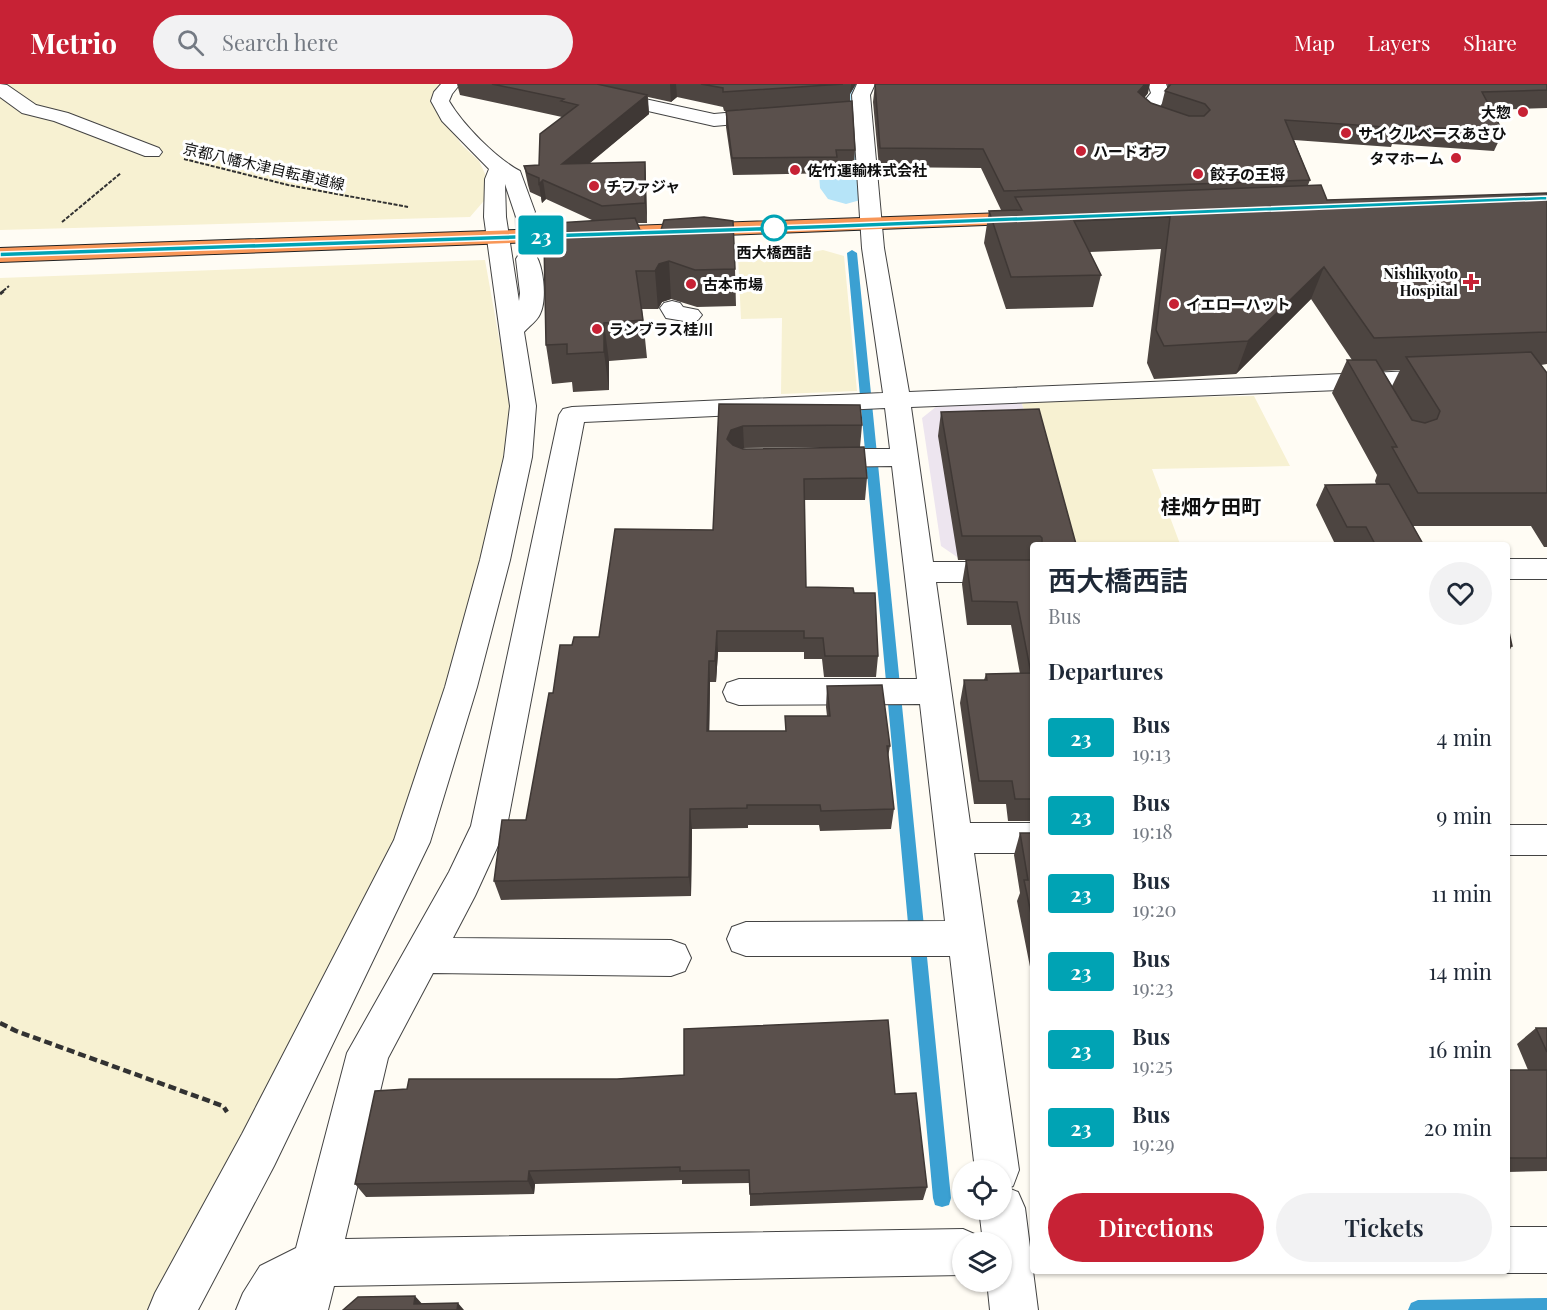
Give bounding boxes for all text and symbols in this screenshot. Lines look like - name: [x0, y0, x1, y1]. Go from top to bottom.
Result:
- search box: [153, 15, 573, 69]
- text: Metrio: [30, 24, 117, 61]
- icon: search: [174, 26, 207, 59]
- text: Search here: [222, 27, 338, 57]
- text: Map: [1294, 28, 1335, 56]
- text: Layers: [1368, 28, 1430, 56]
- text: Share: [1463, 28, 1517, 56]
- place label: 大惣: [1481, 102, 1511, 122]
- marker: 大惣: [1516, 105, 1530, 119]
- place label: サイクルベースあさひ: [1358, 123, 1507, 143]
- marker: サイクルベースあさひ: [1339, 126, 1353, 140]
- street label: 京都八幡木津自転車道線: [181, 138, 347, 194]
- place label: ハードオフ: [1093, 141, 1168, 161]
- marker: ハードオフ: [1074, 144, 1088, 158]
- place label: タマホーム: [1369, 148, 1444, 168]
- marker: タマホーム: [1449, 151, 1463, 165]
- place label: 佐竹運輸株式会社: [807, 160, 927, 180]
- marker: 佐竹運輸株式会社: [788, 163, 802, 177]
- place label: 餃子の王将: [1210, 164, 1285, 184]
- marker: 餃子の王将: [1191, 167, 1205, 181]
- place label: チファジャ: [606, 176, 680, 196]
- marker: チファジャ: [587, 179, 601, 193]
- marker: 西大橋西詰: [761, 215, 787, 241]
- line badge: 23: [514, 216, 568, 254]
- text: 23: [530, 221, 552, 249]
- place label: 西大橋西詰: [736, 242, 812, 262]
- place label: Nishikyoto Hospital: [1383, 263, 1458, 300]
- marker: Nishikyoto Hospital: [1462, 273, 1480, 291]
- place label: 古本市場: [703, 274, 763, 294]
- marker: 古本市場: [684, 277, 698, 291]
- place label: イエローハット: [1186, 294, 1291, 314]
- marker: イエローハット: [1167, 297, 1181, 311]
- place label: ランブラス桂川: [609, 319, 713, 339]
- marker: ランブラス桂川: [590, 322, 604, 336]
- district label: 桂畑ケ田町: [1161, 492, 1261, 519]
- text: 西大橋西詰: [1048, 561, 1188, 598]
- button: heart: [1429, 562, 1492, 625]
- text: Bus: [1048, 602, 1081, 629]
- text: Departures: [1048, 656, 1163, 686]
- text: Bus: [1132, 709, 1170, 739]
- text: 4 min: [1437, 722, 1492, 752]
- text: 23: [1070, 723, 1092, 751]
- text: 19:13: [1132, 739, 1171, 766]
- text: Bus: [1132, 787, 1170, 817]
- text: 9 min: [1436, 800, 1492, 830]
- text: 23: [1070, 801, 1092, 829]
- text: 19:18: [1132, 817, 1173, 844]
- text: Bus: [1132, 865, 1170, 895]
- text: 11 min: [1431, 878, 1492, 908]
- text: 23: [1070, 879, 1092, 907]
- text: 19:20: [1132, 895, 1176, 922]
- text: Bus: [1132, 943, 1170, 973]
- text: 14 min: [1428, 956, 1492, 986]
- text: 23: [1070, 957, 1092, 985]
- text: 19:23: [1132, 973, 1174, 1000]
- text: Bus: [1132, 1021, 1170, 1051]
- text: 16 min: [1428, 1034, 1492, 1064]
- text: 23: [1070, 1035, 1092, 1063]
- text: 19:25: [1132, 1051, 1173, 1078]
- text: Bus: [1132, 1099, 1170, 1129]
- text: 20 min: [1424, 1112, 1492, 1142]
- text: 23: [1070, 1113, 1092, 1141]
- text: 19:29: [1132, 1129, 1175, 1156]
- map controls: [952, 1160, 1012, 1292]
- button: locate: [952, 1160, 1012, 1220]
- button: Directions: [1048, 1193, 1264, 1262]
- button: Tickets: [1276, 1193, 1492, 1262]
- button: layers: [952, 1232, 1012, 1292]

